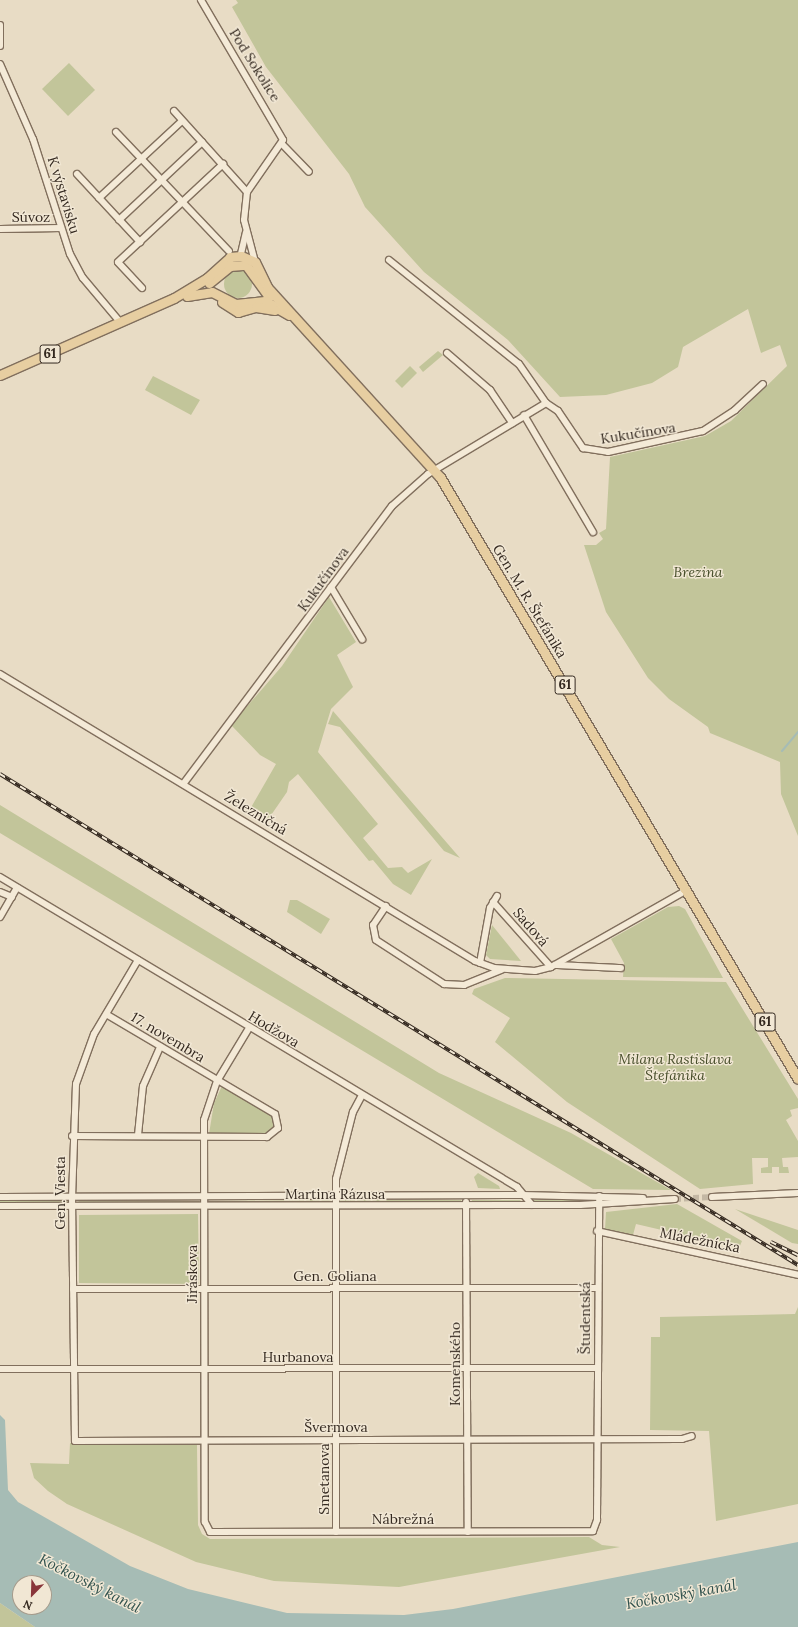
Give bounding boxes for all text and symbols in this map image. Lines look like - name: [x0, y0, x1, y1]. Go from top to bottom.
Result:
- street label: Pod Sokolice: [226, 25, 284, 105]
- street label: K výstavisku: [44, 154, 84, 236]
- street label: Súvoz: [12, 209, 50, 225]
- road number: 61: [39, 343, 61, 365]
- street label: Kukučínova: [599, 419, 677, 447]
- street label: Gen. M. R. Štefánika: [489, 541, 571, 661]
- street label: Kukučínova: [294, 543, 352, 615]
- park label: Brezina: [674, 564, 722, 580]
- road number: 61: [554, 674, 576, 696]
- street label: Železničná: [222, 788, 290, 838]
- street label: Sadová: [510, 904, 552, 950]
- street label: Hodžova: [245, 1007, 303, 1051]
- street label: 17. novembra: [128, 1008, 208, 1066]
- road number: 61: [754, 1011, 776, 1033]
- park label: Milana Rastislava Štefánika: [618, 1051, 732, 1084]
- street label: Gen. Viesta: [52, 1156, 68, 1230]
- street label: Martina Rázusa: [285, 1186, 385, 1202]
- street label: Mládežnícka: [658, 1224, 742, 1256]
- street label: Jiráskova: [184, 1245, 200, 1303]
- street label: Gen. Goliana: [293, 1268, 377, 1284]
- street label: Študentská: [577, 1282, 593, 1354]
- street label: Komenského: [447, 1322, 463, 1406]
- street label: Hurbanova: [262, 1349, 334, 1365]
- street label: Švermova: [304, 1419, 368, 1435]
- street label: Smetanova: [316, 1443, 332, 1515]
- street label: Nábrežná: [372, 1511, 434, 1527]
- water label: Kočkovský kanál: [36, 1550, 144, 1616]
- north arrow: [12, 1575, 52, 1615]
- water label: Kočkovský kanál: [624, 1575, 738, 1613]
- text: N: [21, 1597, 34, 1613]

